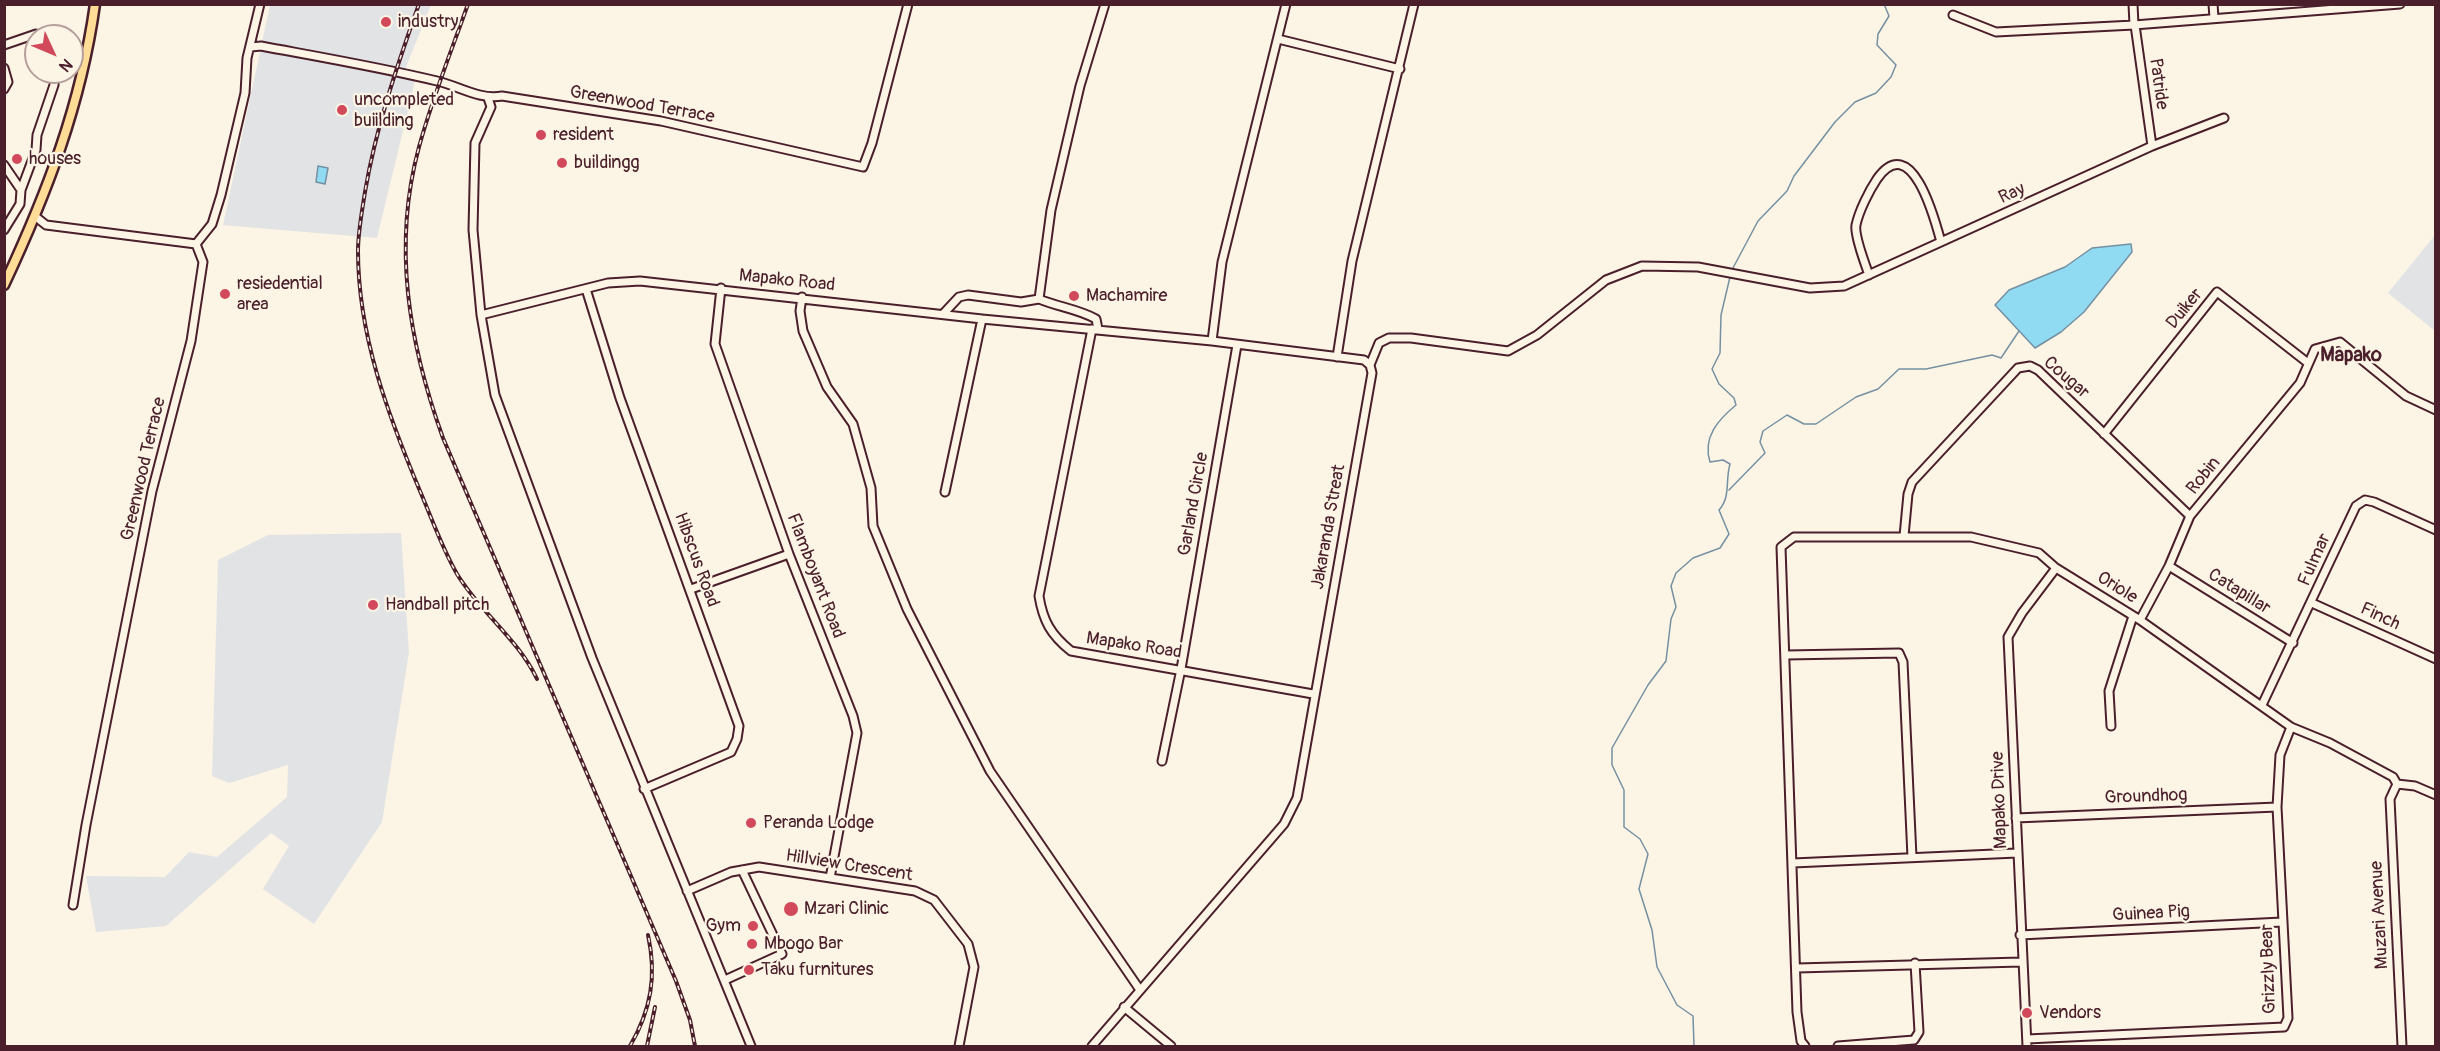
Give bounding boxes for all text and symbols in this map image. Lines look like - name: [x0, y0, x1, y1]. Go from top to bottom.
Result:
- place label: industry: [398, 11, 458, 33]
- marker: industry: [379, 15, 393, 29]
- north arrow: [24, 24, 84, 84]
- text: N: [55, 54, 76, 76]
- street label: Patride: [2144, 57, 2172, 111]
- street label: Greenwood Terrace: [568, 82, 716, 128]
- place label: uncompleted buiilding: [354, 89, 454, 132]
- marker: uncompleted buiilding: [335, 103, 349, 117]
- place label: resident: [553, 124, 614, 146]
- marker: resident: [534, 128, 548, 142]
- place label: houses: [29, 148, 81, 170]
- marker: houses: [10, 152, 24, 166]
- place label: buildingg: [574, 152, 640, 174]
- marker: buildingg: [555, 156, 569, 170]
- street label: Ray: [1996, 179, 2028, 209]
- street label: Mapako Road: [738, 265, 836, 297]
- place label: resiedential area: [237, 273, 323, 316]
- street label: Duiker: [2162, 284, 2208, 334]
- place label: Machamire: [1086, 285, 1167, 307]
- marker: resiedential area: [218, 287, 232, 301]
- marker: Machamire: [1067, 289, 1081, 303]
- district label: Mapako: [2320, 344, 2382, 368]
- street label: Cougar: [2039, 352, 2093, 404]
- street label: Greenwood Terrace: [117, 395, 171, 543]
- street label: Garland Circle: [1174, 451, 1214, 557]
- street label: Robin: [2182, 453, 2226, 499]
- street label: Jakaranda Streat: [1307, 463, 1351, 591]
- street label: Hibscus Road: [669, 510, 723, 610]
- street label: Flamboyant Road: [781, 511, 849, 641]
- street label: Fulmar: [2294, 531, 2336, 589]
- street label: Catapillar: [2204, 564, 2274, 620]
- street label: Oriole: [2093, 567, 2141, 609]
- place label: Handball pitch: [385, 594, 489, 616]
- marker: Handball pitch: [366, 598, 380, 612]
- street label: Finch: [2357, 598, 2403, 636]
- street label: Mapako Road: [1085, 628, 1183, 664]
- street label: Mapako Drive: [1988, 751, 2012, 849]
- street label: Groundhog: [2104, 785, 2188, 809]
- place label: Peranda Lodge: [763, 812, 874, 834]
- marker: Peranda Lodge: [744, 816, 758, 830]
- street label: Hillview Crescent: [784, 845, 914, 887]
- street label: Muzari Avenue: [2366, 860, 2394, 970]
- place label: Mzari Clinic: [804, 898, 889, 920]
- marker: Mzari Clinic: [782, 900, 800, 918]
- street label: Guinea Pig: [2112, 901, 2190, 927]
- place label: Gym: [705, 915, 741, 937]
- marker: Gym: [746, 919, 760, 933]
- street label: Grizzly Bear: [2257, 924, 2281, 1014]
- place label: Mbogo Bar: [764, 933, 843, 955]
- marker: Mbogo Bar: [745, 937, 759, 951]
- place label: Taku furnitures: [761, 959, 873, 981]
- marker: Taku furnitures: [742, 963, 756, 977]
- place label: Vendors: [2039, 1002, 2101, 1024]
- marker: Vendors: [2020, 1006, 2034, 1020]

